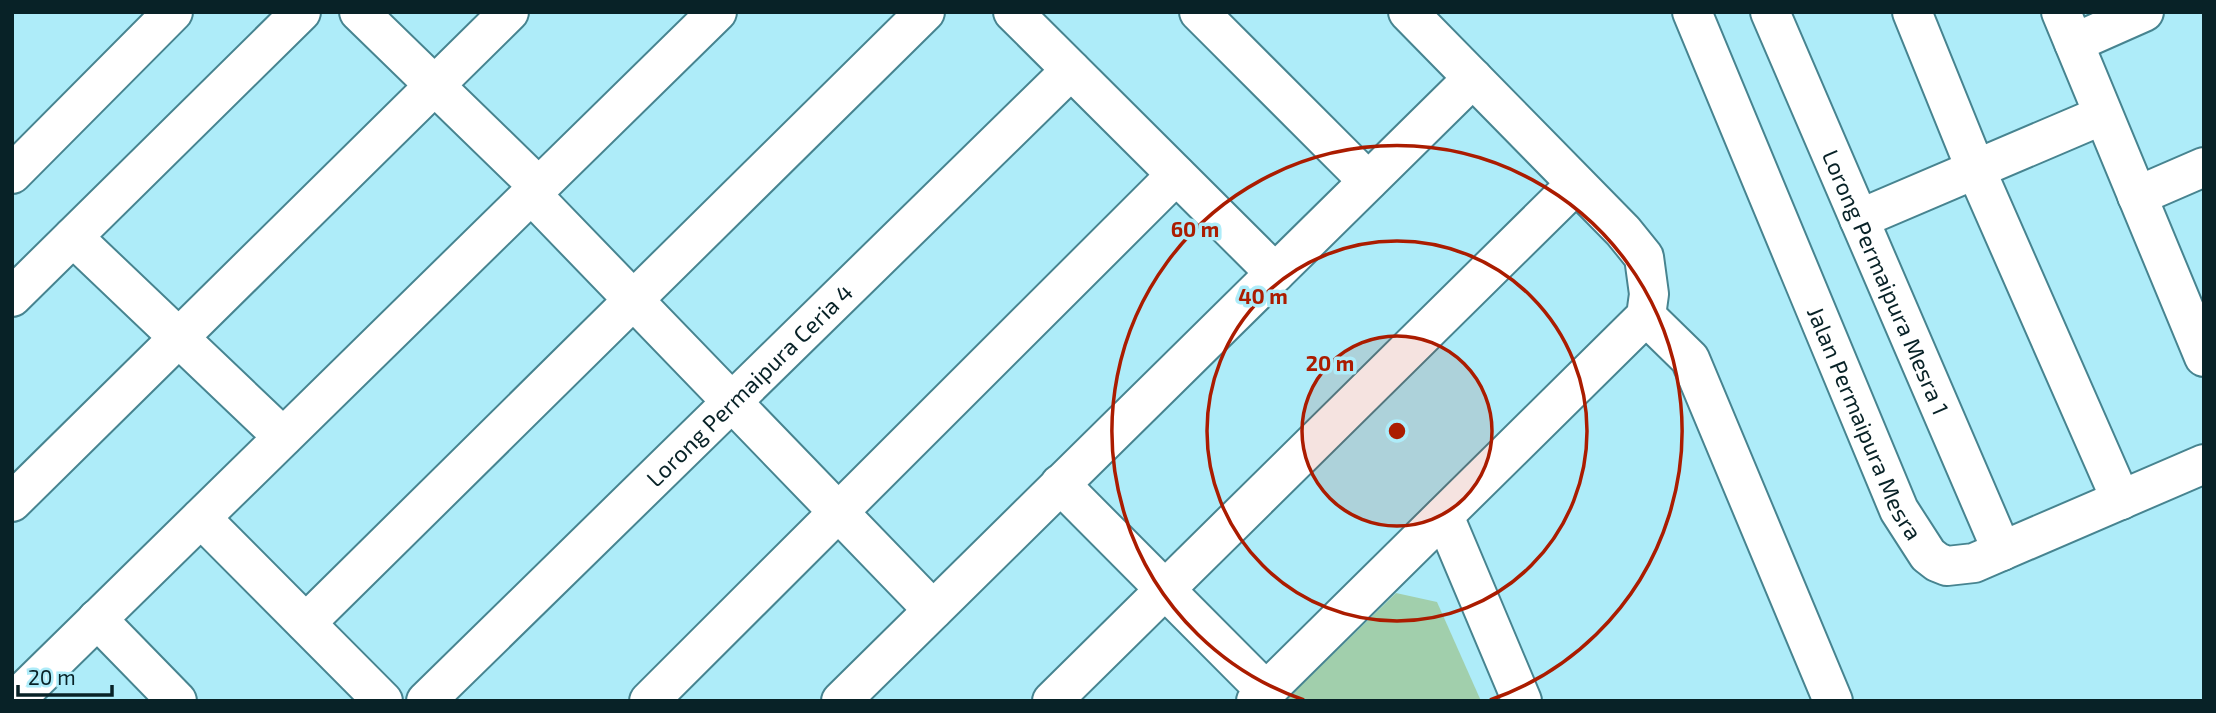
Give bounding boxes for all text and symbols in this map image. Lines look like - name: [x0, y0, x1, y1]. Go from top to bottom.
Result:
- street label: Lorong Permaipura Mesra 1: [1817, 145, 1956, 419]
- text: 60 m: [1171, 216, 1219, 241]
- street label: Lorong Permaipura Ceria 4: [640, 278, 858, 492]
- text: 40 m: [1238, 283, 1288, 308]
- street label: Jalan Permaipura Mesra: [1802, 302, 1928, 545]
- text: 20 m: [1306, 350, 1354, 375]
- centre of rings: [1385, 419, 1409, 443]
- scale bar: [18, 654, 112, 698]
- text: 20 m: [28, 664, 76, 689]

